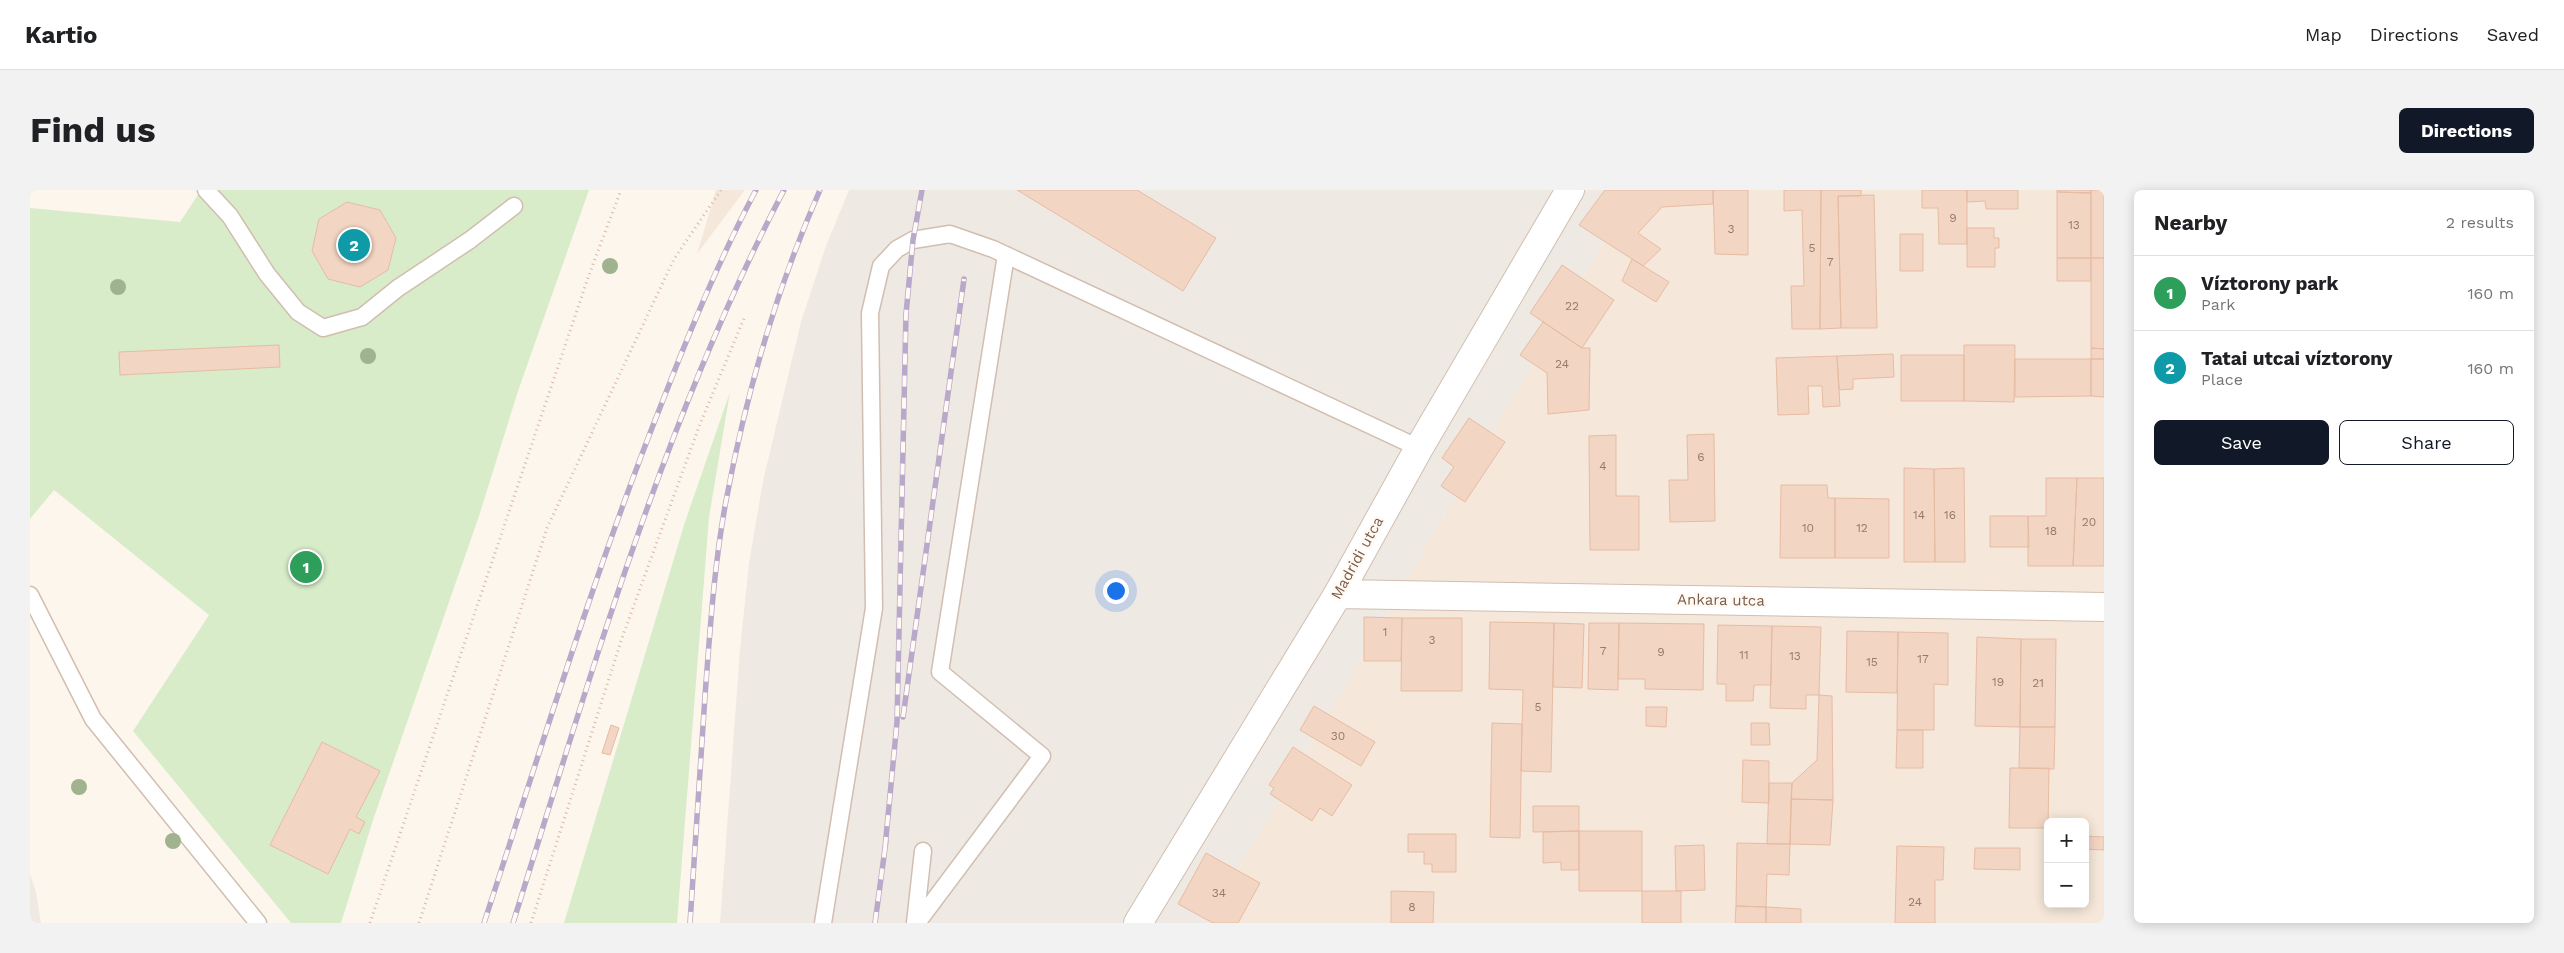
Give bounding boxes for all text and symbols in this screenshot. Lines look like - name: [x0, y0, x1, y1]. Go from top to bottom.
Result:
- text: Kartio: [25, 21, 97, 49]
- text: Map: [2305, 24, 2342, 45]
- text: Directions: [2370, 24, 2459, 45]
- text: Saved: [2487, 24, 2539, 45]
- button: Directions: [2399, 108, 2534, 153]
- text: Find us: [30, 109, 156, 151]
- text: Nearby: [2154, 210, 2227, 235]
- house number: 9: [1949, 211, 1957, 225]
- text: 2 results: [2446, 213, 2514, 232]
- house number: 13: [2068, 218, 2080, 232]
- house number: 3: [1728, 222, 1735, 236]
- pin: 2: [338, 226, 370, 264]
- house number: 5: [1809, 241, 1816, 255]
- house number: 7: [1827, 255, 1834, 269]
- text: Víztorony park: [2201, 272, 2338, 295]
- text: 1: [2167, 284, 2173, 303]
- text: 160 m: [2467, 284, 2514, 303]
- text: Park: [2201, 295, 2235, 314]
- house number: 22: [1565, 299, 1579, 313]
- text: Tatai utcai víztorony: [2201, 347, 2392, 370]
- house number: 24: [1555, 357, 1569, 371]
- text: 2: [2165, 359, 2175, 378]
- text: 160 m: [2467, 359, 2514, 378]
- text: Place: [2201, 370, 2243, 389]
- button: Save: [2154, 420, 2329, 465]
- button: Share: [2339, 420, 2514, 465]
- house number: 6: [1697, 450, 1705, 464]
- house number: 4: [1599, 459, 1607, 473]
- house number: 14: [1913, 508, 1925, 522]
- house number: 16: [1944, 508, 1956, 522]
- street label: Madridi utca: [1327, 513, 1387, 602]
- house number: 20: [2082, 515, 2096, 529]
- house number: 10: [1802, 521, 1814, 535]
- house number: 12: [1856, 521, 1868, 535]
- house number: 18: [2045, 524, 2057, 538]
- pin: 1: [290, 548, 322, 586]
- your location: [1103, 578, 1129, 604]
- street label: Ankara utca: [1677, 590, 1765, 610]
- house number: 1: [1383, 625, 1387, 639]
- house number: 3: [1429, 633, 1436, 647]
- house number: 7: [1600, 644, 1607, 658]
- house number: 9: [1657, 645, 1665, 659]
- house number: 11: [1739, 648, 1749, 662]
- house number: 13: [1789, 649, 1801, 663]
- house number: 17: [1917, 652, 1929, 666]
- house number: 15: [1866, 655, 1878, 669]
- house number: 19: [1992, 675, 2004, 689]
- house number: 21: [2032, 676, 2044, 690]
- house number: 5: [1535, 700, 1542, 714]
- house number: 30: [1331, 729, 1345, 743]
- map controls: [2044, 818, 2089, 908]
- button: +: [2044, 818, 2089, 863]
- button: −: [2044, 863, 2089, 908]
- house number: 34: [1212, 886, 1226, 900]
- house number: 24: [1908, 895, 1922, 909]
- house number: 8: [1408, 900, 1416, 914]

